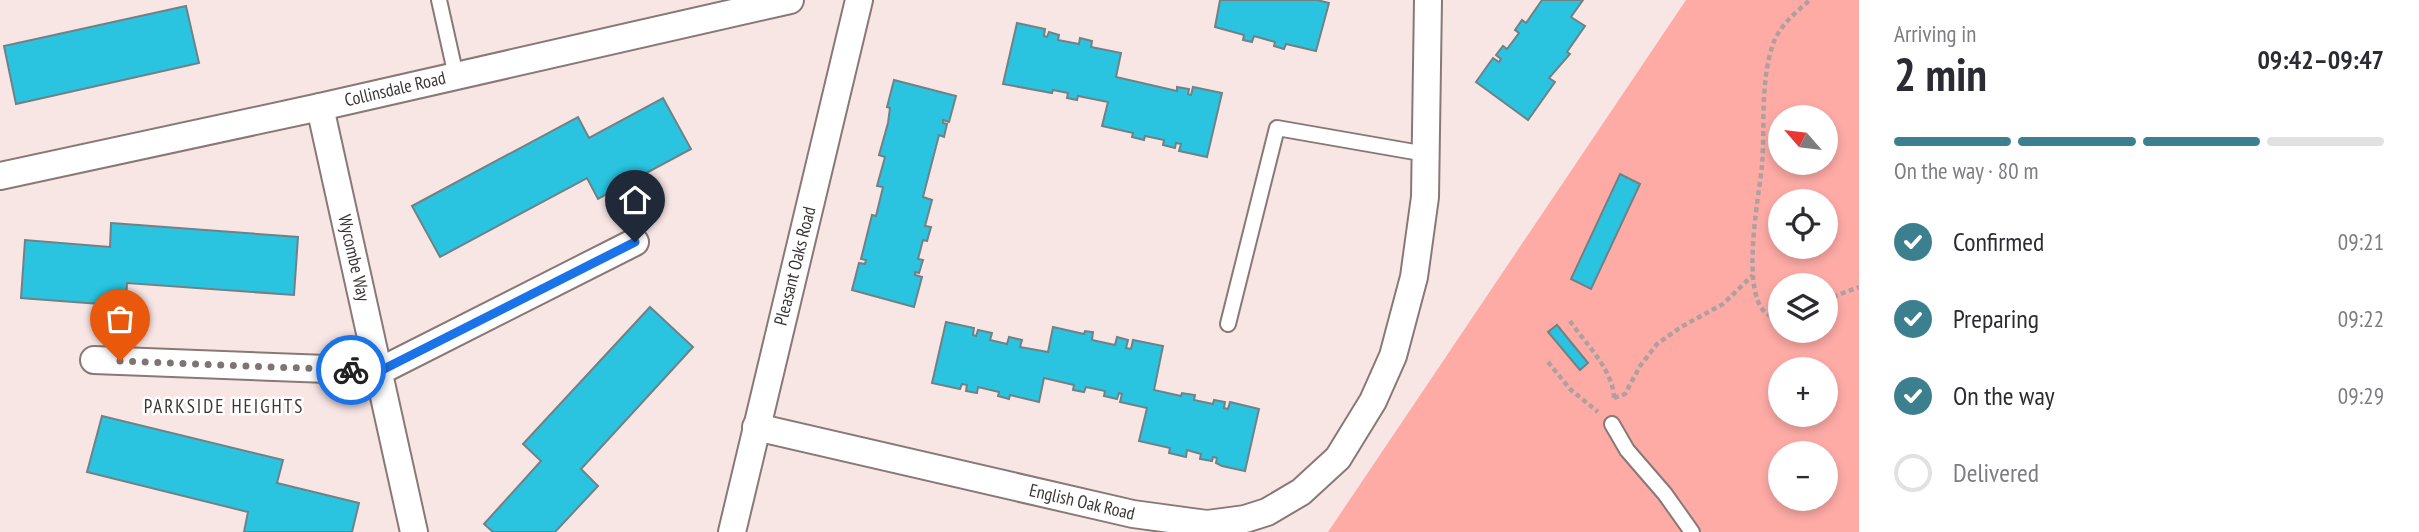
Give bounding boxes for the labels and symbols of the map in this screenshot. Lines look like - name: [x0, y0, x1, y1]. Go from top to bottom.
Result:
- street label: Collinsdale Road: [342, 66, 448, 111]
- north arrow: [1768, 105, 1838, 175]
- pin: [605, 170, 665, 242]
- street label: Pleasant Oaks Road: [769, 204, 820, 328]
- street label: Wycombe Way: [333, 212, 376, 304]
- pin: [90, 289, 150, 361]
- courier: [316, 335, 386, 405]
- district label: PARKSIDE HEIGHTS: [144, 394, 304, 418]
- street label: English Oak Road: [1027, 478, 1137, 525]

